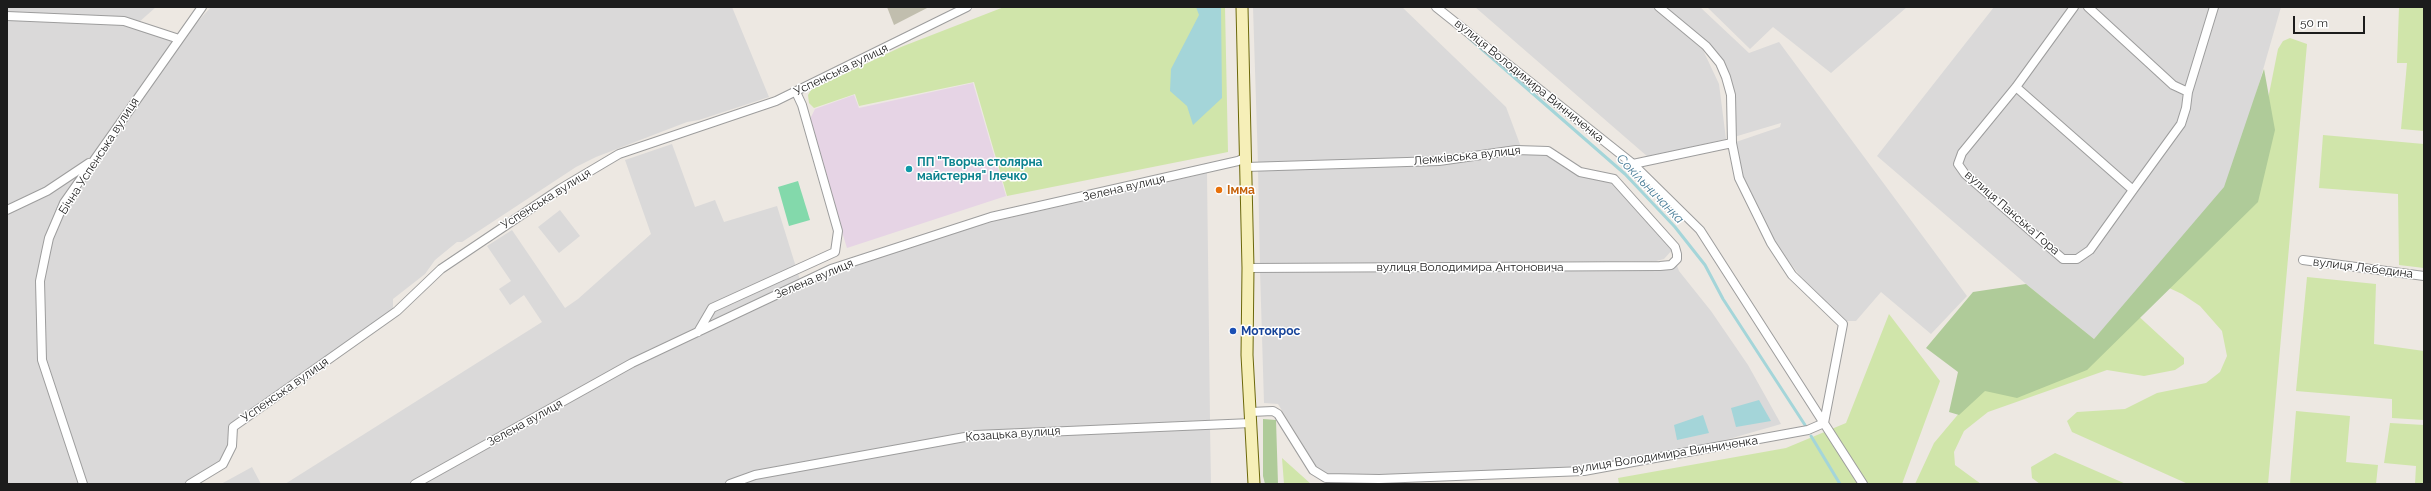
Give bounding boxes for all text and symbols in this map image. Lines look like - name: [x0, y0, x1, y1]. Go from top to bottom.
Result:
- scale bar: [2295, 8, 2367, 34]
- street label: вулиця Володимира Винниченка: [1451, 16, 1607, 146]
- text: 50 m: [2300, 16, 2328, 30]
- street label: Успенська вулиця: [791, 41, 891, 99]
- street label: Бічна Успенська вулиця: [56, 95, 142, 217]
- street label: Лемківська вулиця: [1413, 143, 1521, 169]
- water label: Сокільничанка: [1613, 151, 1687, 227]
- place label: ПП "Творча столярна майстерня" Ілечко: [917, 155, 1043, 183]
- marker: ПП "Творча столярна майстерня" Ілечко: [904, 164, 914, 174]
- street label: Успенська вулиця: [498, 166, 594, 232]
- street label: вулиця Панська Гора: [1962, 168, 2062, 258]
- street label: Зелена вулиця: [1081, 172, 1167, 204]
- place label: Імма: [1227, 183, 1255, 197]
- marker: Імма: [1214, 185, 1224, 195]
- street label: вулиця Лебедина: [2312, 255, 2414, 281]
- street label: Зелена вулиця: [772, 256, 856, 302]
- street label: вулиця Володимира Антоновича: [1376, 260, 1564, 274]
- place label: Мотокрос: [1241, 324, 1300, 338]
- marker: Мотокрос: [1228, 326, 1238, 336]
- street label: Успенська вулиця: [239, 355, 331, 425]
- street label: Зелена вулиця: [485, 396, 565, 450]
- street label: Козацька вулиця: [965, 424, 1061, 444]
- street label: вулиця Володимира Винниченка: [1571, 433, 1759, 477]

